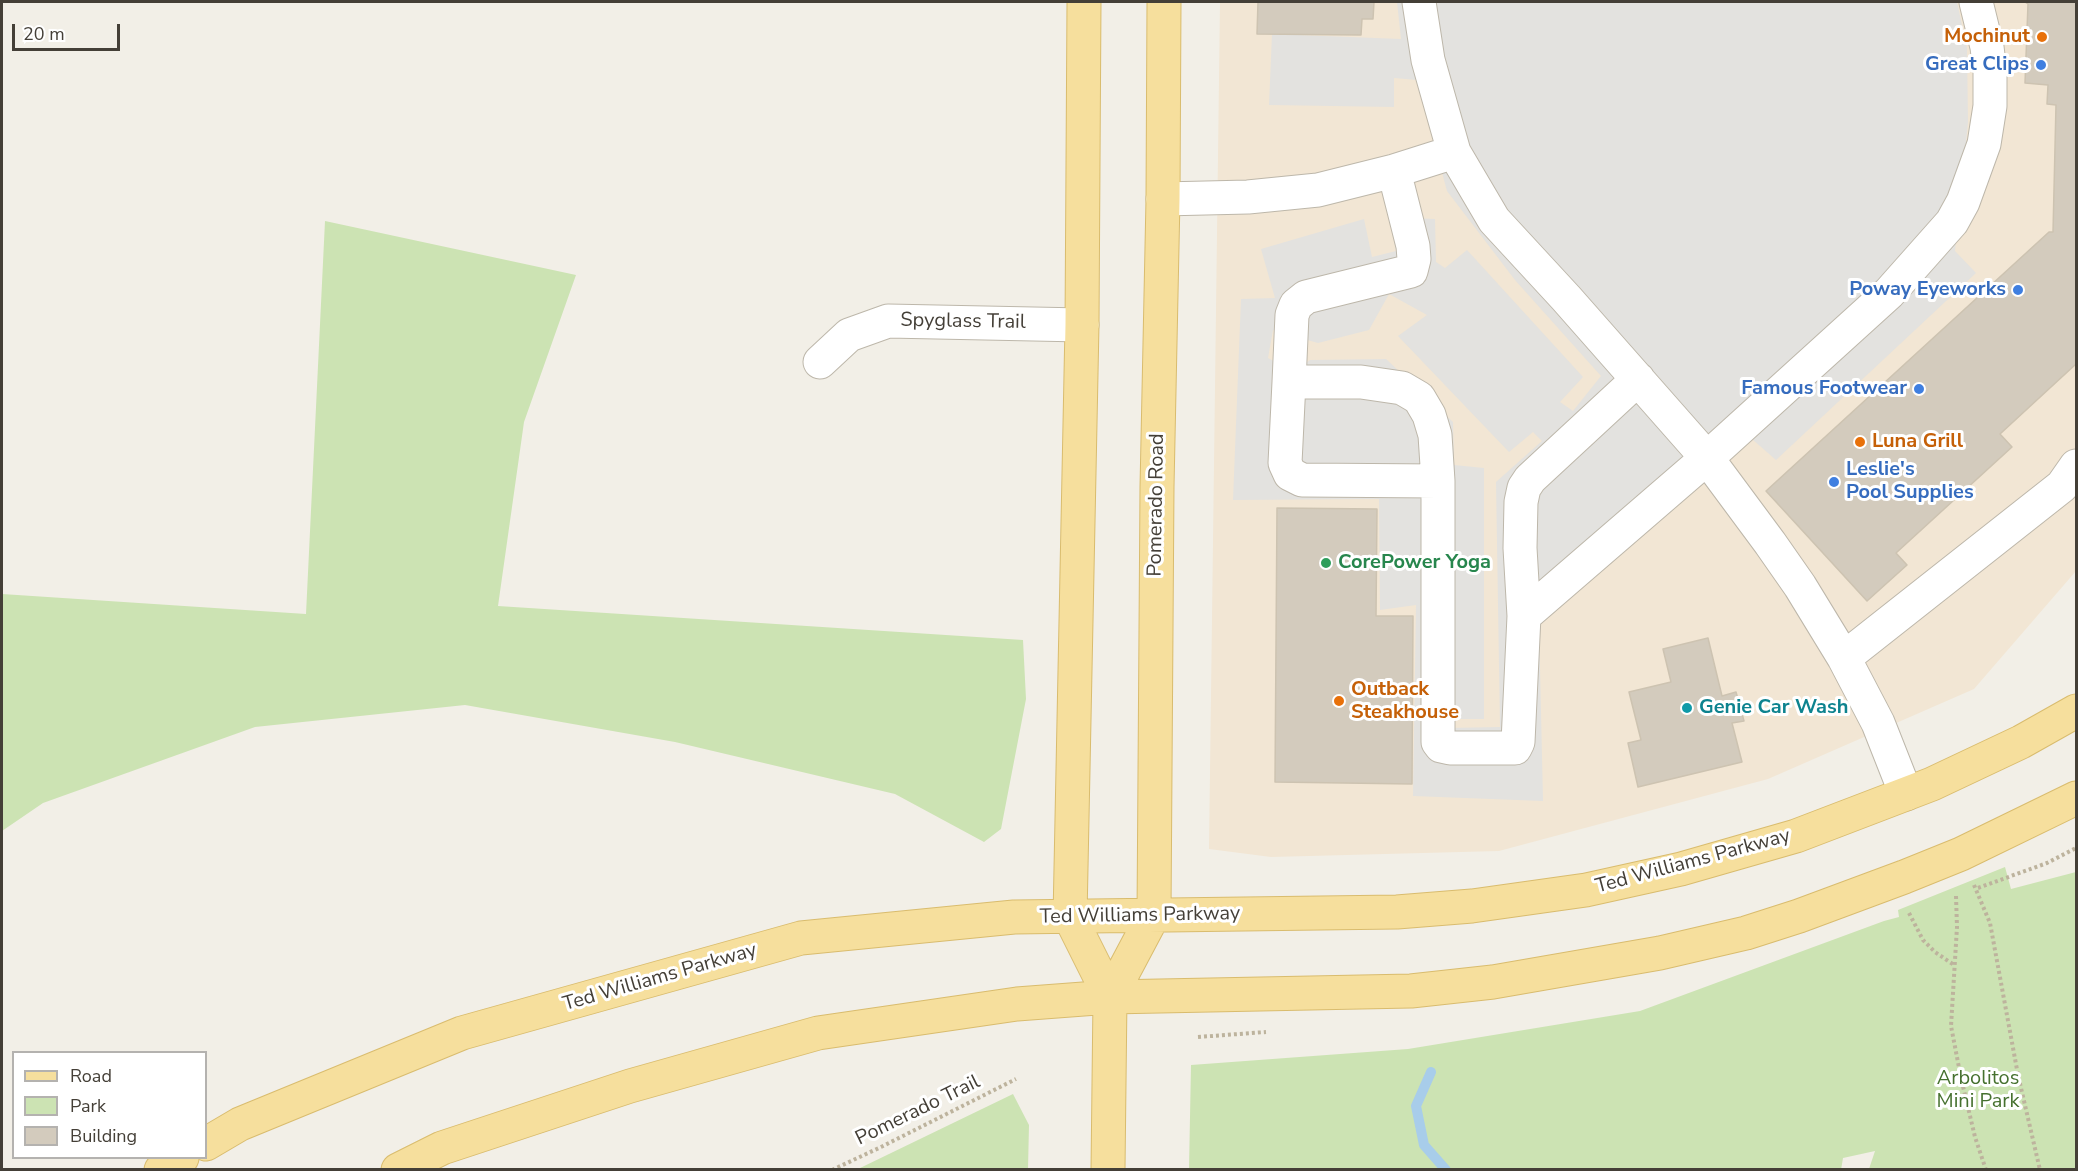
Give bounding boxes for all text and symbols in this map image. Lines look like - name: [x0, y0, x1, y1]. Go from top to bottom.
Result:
- scale bar: [15, 12, 123, 50]
- text: 20 m: [23, 22, 65, 46]
- place label: Mochinut: [1944, 25, 2030, 49]
- marker: Mochinut: [2035, 30, 2049, 44]
- place label: Great Clips: [1925, 53, 2029, 77]
- marker: Great Clips: [2034, 58, 2048, 72]
- place label: Poway Eyeworks: [1849, 278, 2006, 302]
- marker: Poway Eyeworks: [2011, 283, 2025, 297]
- street label: Spyglass Trail: [900, 309, 1026, 335]
- place label: Famous Footwear: [1741, 377, 1907, 401]
- marker: Famous Footwear: [1912, 382, 1926, 396]
- place label: Luna Grill: [1872, 430, 1963, 454]
- street label: Pomerado Road: [1144, 433, 1170, 577]
- marker: Luna Grill: [1853, 435, 1867, 449]
- place label: Leslie's Pool Supplies: [1846, 458, 1974, 505]
- marker: Leslie's Pool Supplies: [1827, 475, 1841, 489]
- place label: CorePower Yoga: [1338, 551, 1491, 575]
- marker: CorePower Yoga: [1319, 556, 1333, 570]
- place label: Outback Steakhouse: [1351, 678, 1459, 725]
- marker: Outback Steakhouse: [1332, 694, 1346, 708]
- place label: Genie Car Wash: [1699, 696, 1848, 720]
- marker: Genie Car Wash: [1680, 701, 1694, 715]
- street label: Ted Williams Parkway: [1593, 824, 1793, 900]
- street label: Ted Williams Parkway: [1040, 902, 1240, 930]
- street label: Ted Williams Parkway: [560, 939, 760, 1017]
- legend: [12, 1051, 207, 1159]
- text: Road: [70, 1064, 112, 1088]
- park label: Arbolitos Mini Park: [1937, 1067, 2019, 1114]
- street label: Pomerado Trail: [852, 1071, 984, 1151]
- text: Park: [70, 1094, 106, 1118]
- text: Building: [70, 1124, 137, 1148]

